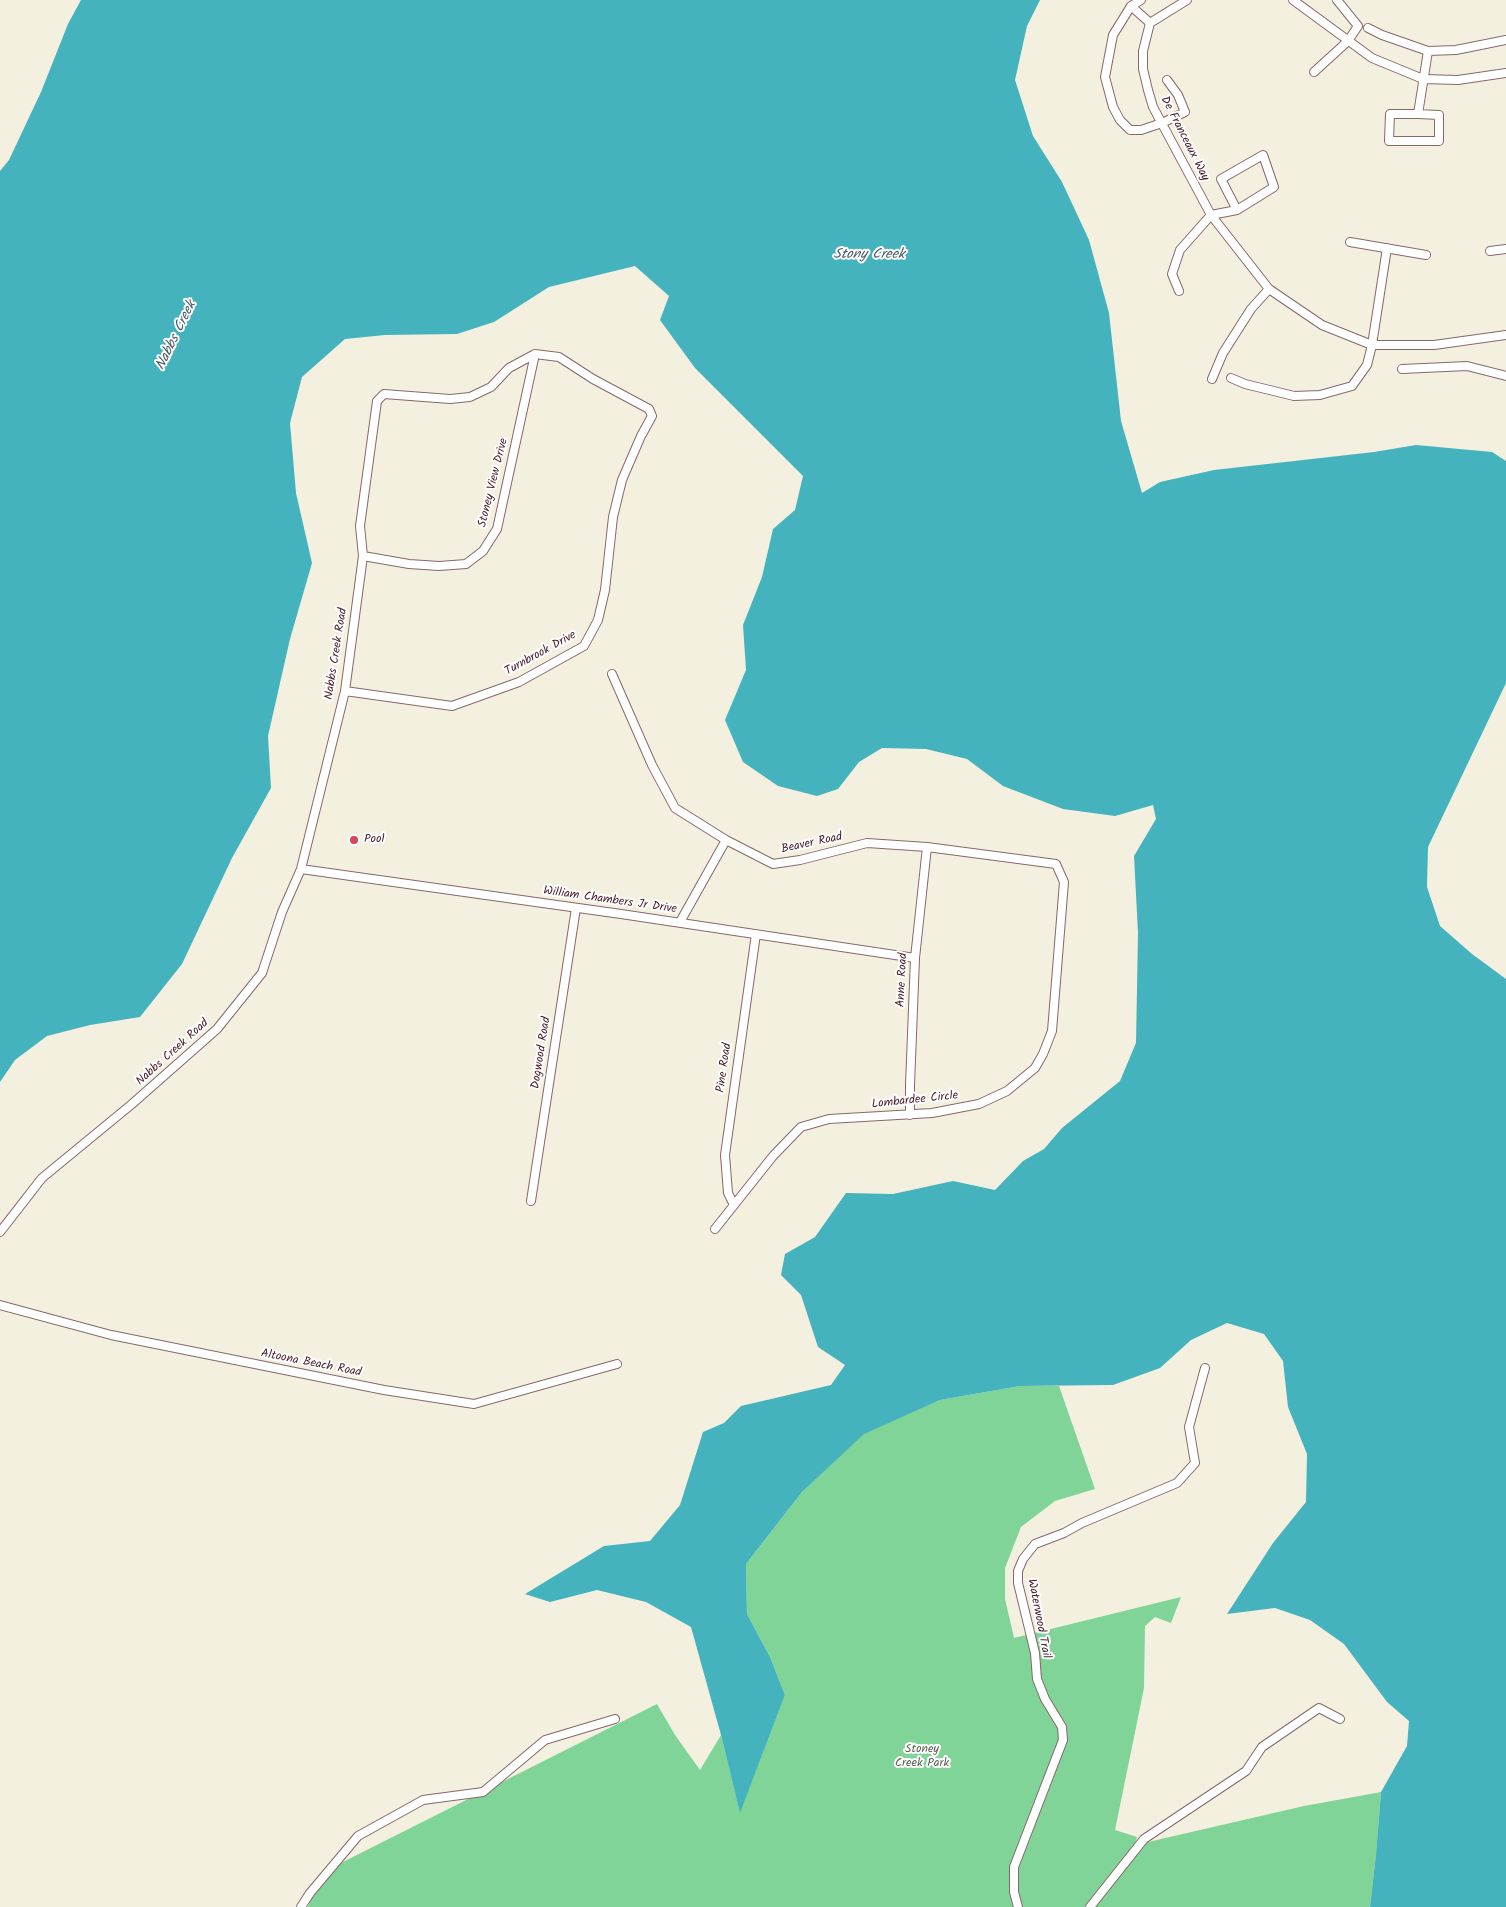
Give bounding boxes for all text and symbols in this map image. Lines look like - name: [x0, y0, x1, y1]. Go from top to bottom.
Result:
- street label: De Franceaux Way: [1156, 94, 1212, 184]
- water label: Stony Creek: [833, 248, 905, 264]
- water label: Nabbs Creek: [153, 299, 201, 373]
- street label: Stoney View Drive: [476, 437, 512, 529]
- street label: Nabbs Creek Road: [323, 607, 351, 701]
- street label: Turnbrook Drive: [503, 629, 579, 679]
- street label: Beaver Road: [780, 831, 844, 857]
- place label: Pool: [364, 833, 384, 847]
- marker: Pool: [348, 834, 360, 846]
- street label: William Chambers Jr Drive: [542, 884, 678, 918]
- street label: Anne Road: [894, 952, 912, 1008]
- street label: Dogwood Road: [529, 1016, 555, 1090]
- street label: Nabbs Creek Road: [134, 1017, 212, 1089]
- street label: Pine Road: [714, 1042, 736, 1094]
- street label: Lombardee Circle: [871, 1089, 959, 1113]
- street label: Altoona Beach Road: [260, 1347, 362, 1381]
- street label: Waterwood Trail: [1023, 1578, 1053, 1660]
- park label: Stoney Creek Park: [895, 1743, 949, 1771]

